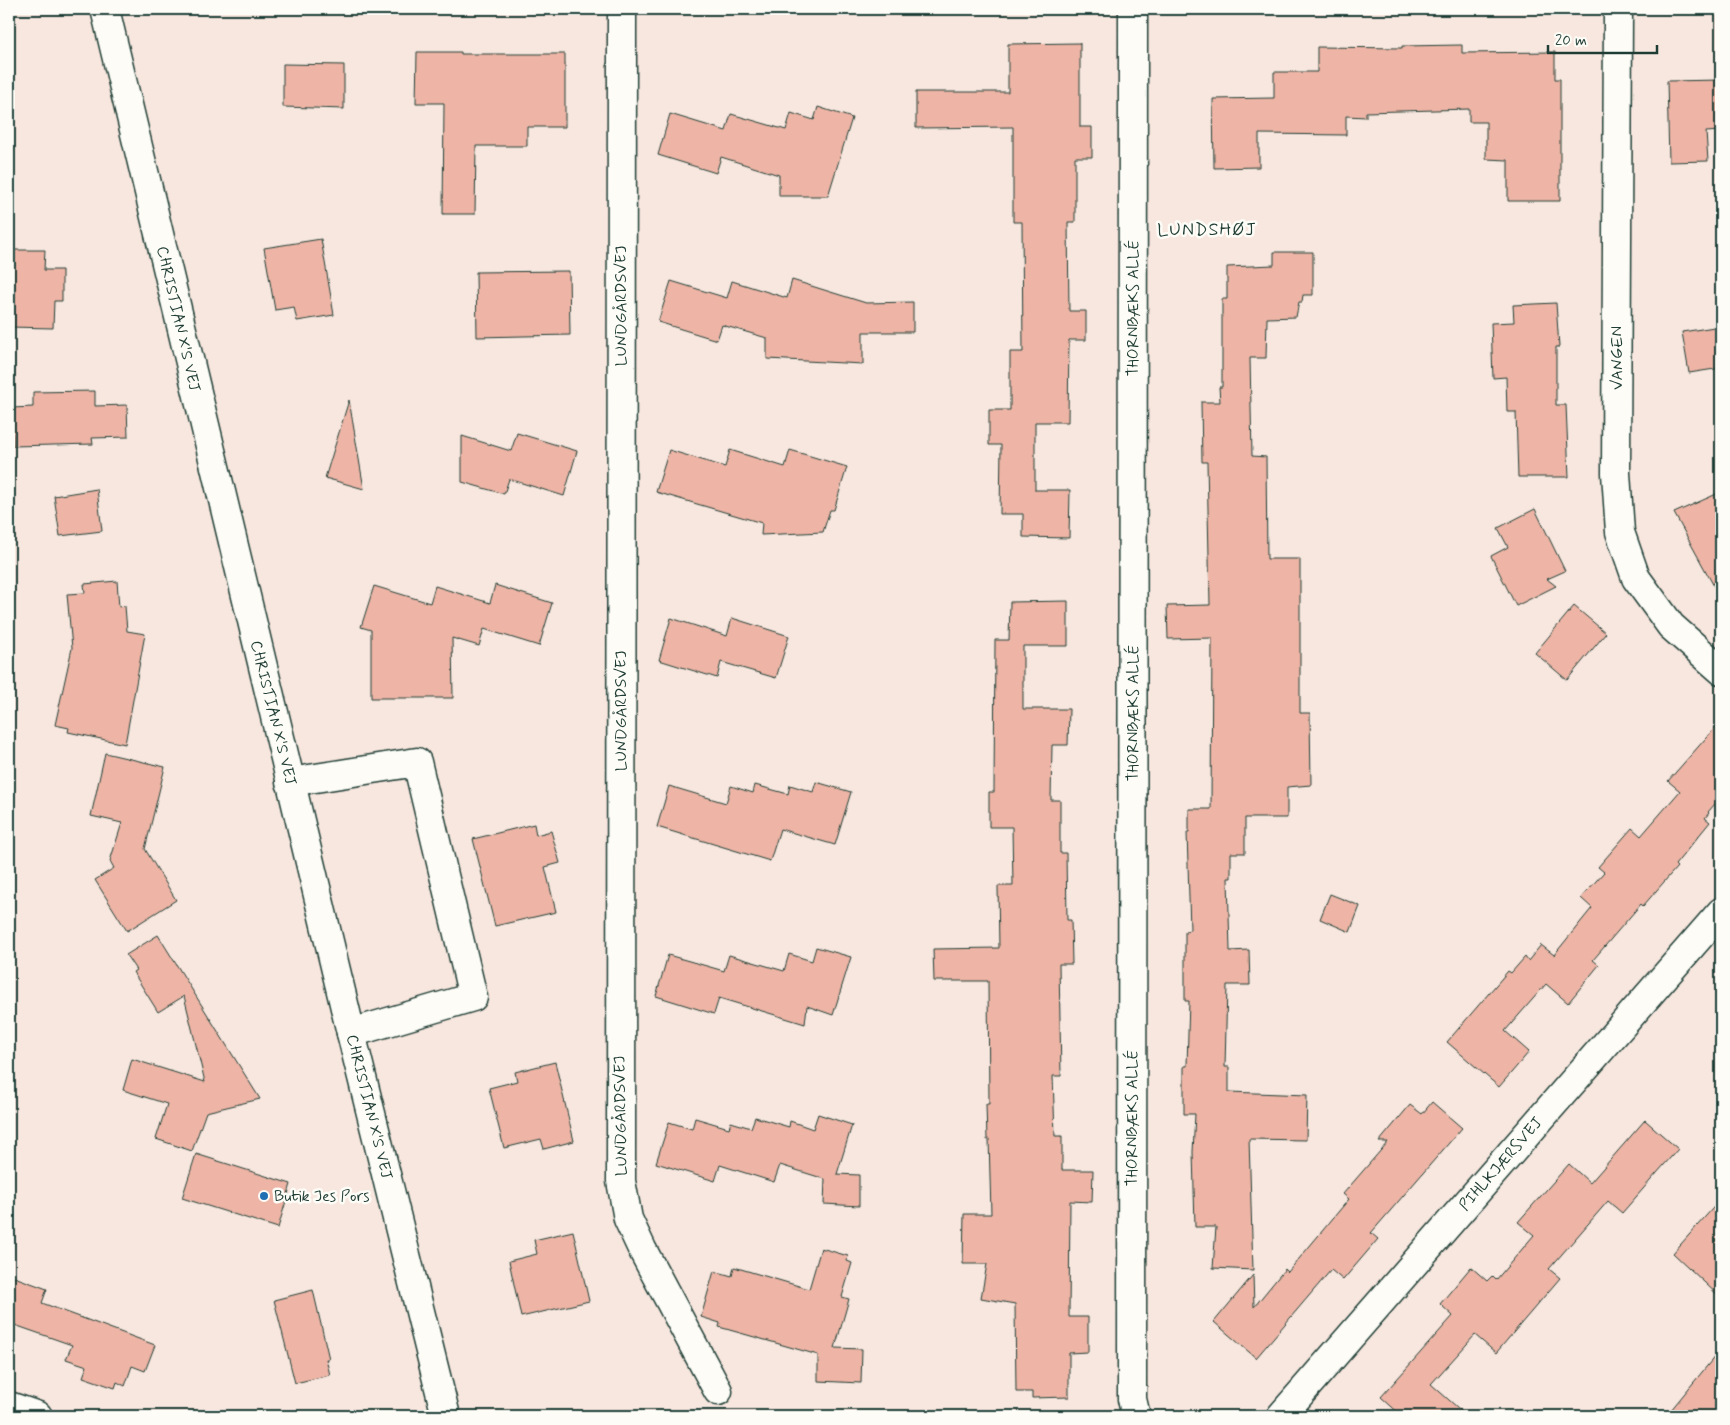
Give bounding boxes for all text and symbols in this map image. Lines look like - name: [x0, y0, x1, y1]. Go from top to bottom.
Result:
- scale bar: [1548, 22, 1656, 54]
- text: 20 m: [1555, 31, 1587, 51]
- district label: LUNDSHØJ: [1157, 218, 1257, 242]
- street label: THORNBÆKS ALLÉ: [1123, 239, 1144, 376]
- street label: CHRISTIAN X'S VEJ: [151, 244, 205, 394]
- street label: LUNDGÅRDSVEJ: [611, 246, 632, 366]
- street label: VANGEN: [1607, 326, 1628, 390]
- street label: CHRISTIAN X'S VEJ: [245, 638, 301, 788]
- street label: THORNBÆKS ALLÉ: [1123, 644, 1144, 781]
- street label: LUNDGÅRDSVEJ: [611, 651, 632, 771]
- street label: CHRISTIAN X'S VEJ: [341, 1032, 397, 1182]
- street label: THORNBÆKS ALLÉ: [1122, 1049, 1143, 1186]
- street label: LUNDGÅRDSVEJ: [609, 1056, 633, 1176]
- street label: PIHLKJÆRSVEJ: [1454, 1113, 1548, 1215]
- place label: Butik Jes Pors: [274, 1186, 370, 1207]
- marker: Butik Jes Pors: [258, 1190, 270, 1202]

